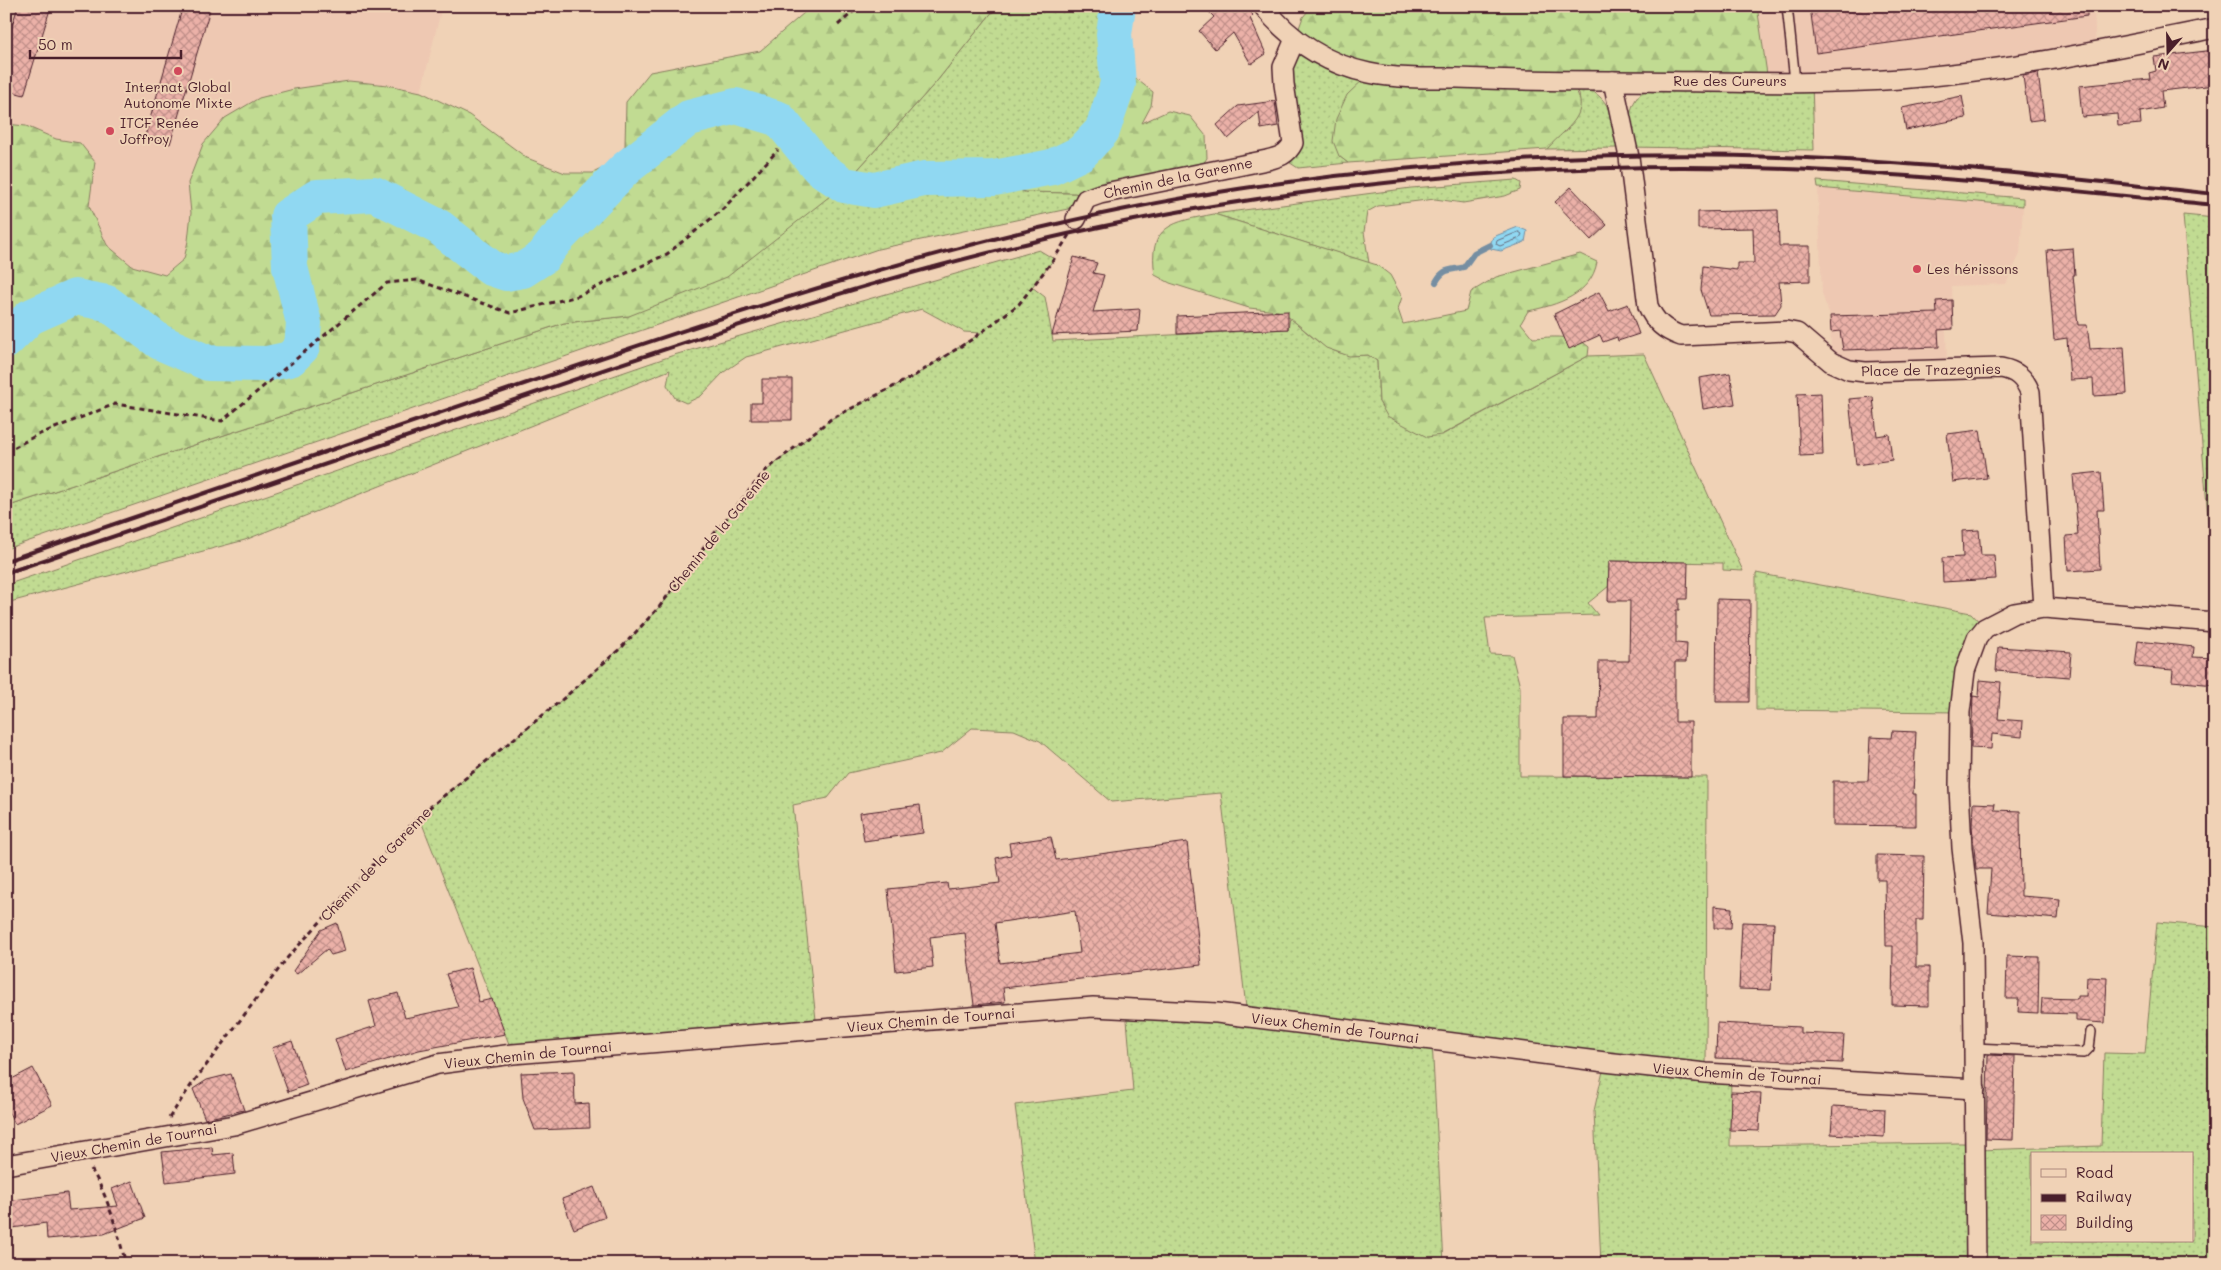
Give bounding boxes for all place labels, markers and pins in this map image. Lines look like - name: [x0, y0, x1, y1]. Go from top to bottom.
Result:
- marker: Internat Global Autonome Mixte: [172, 65, 184, 77]
- place label: Internat Global Autonome Mixte: [123, 77, 233, 112]
- place label: ITCF Renée Joffroy: [120, 113, 199, 148]
- marker: ITCF Renée Joffroy: [104, 125, 116, 137]
- place label: Les hérissons: [1927, 259, 2019, 278]
- marker: Les hérissons: [1911, 263, 1923, 275]

